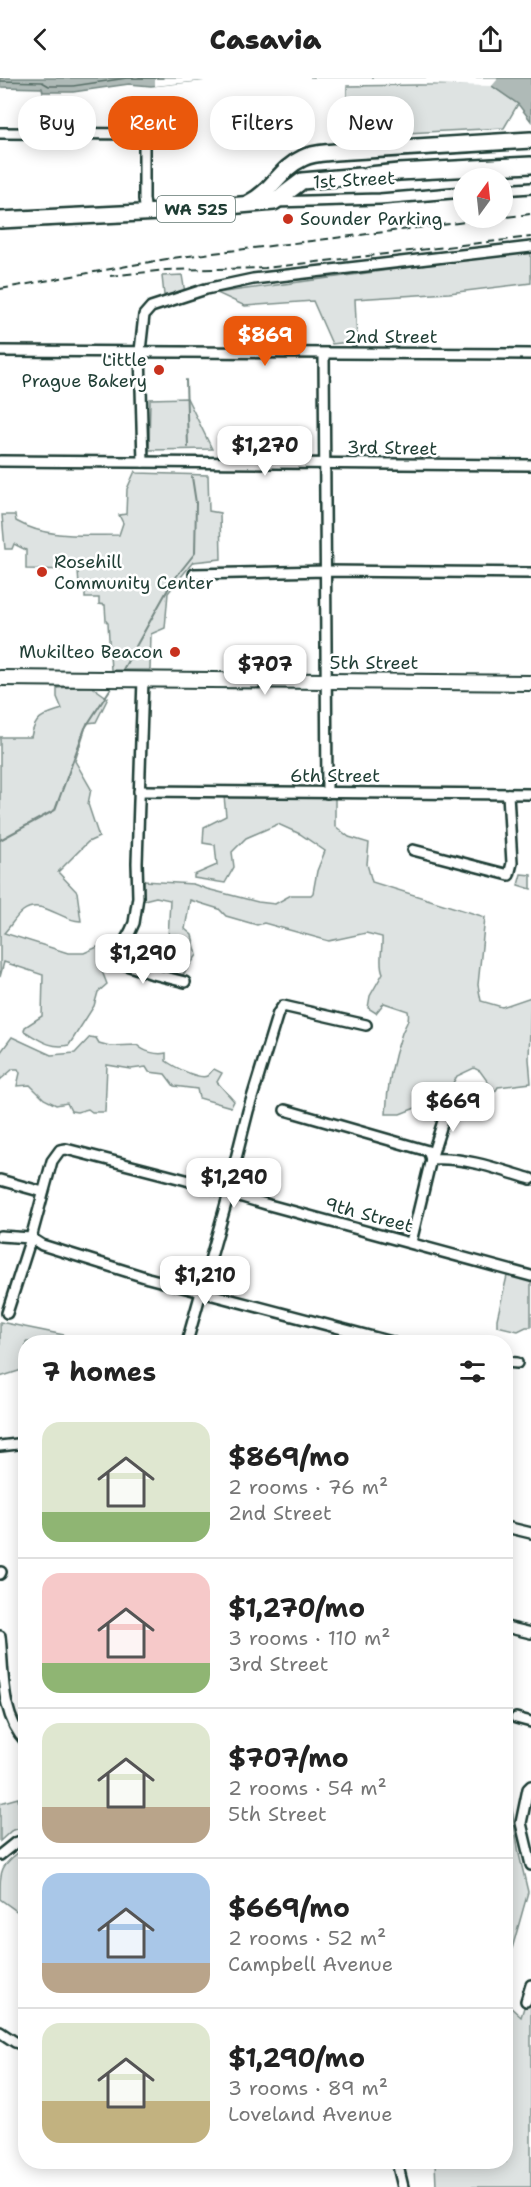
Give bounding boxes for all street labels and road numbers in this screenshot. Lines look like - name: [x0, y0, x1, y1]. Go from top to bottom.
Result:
- street label: 1st Street: [312, 166, 396, 194]
- road number: WA 525: [157, 196, 235, 222]
- street label: 2nd Street: [344, 325, 438, 349]
- street label: 3rd Street: [347, 435, 438, 461]
- street label: 5th Street: [330, 651, 419, 675]
- street label: 6th Street: [290, 764, 380, 788]
- street label: 9th Street: [322, 1192, 416, 1238]

